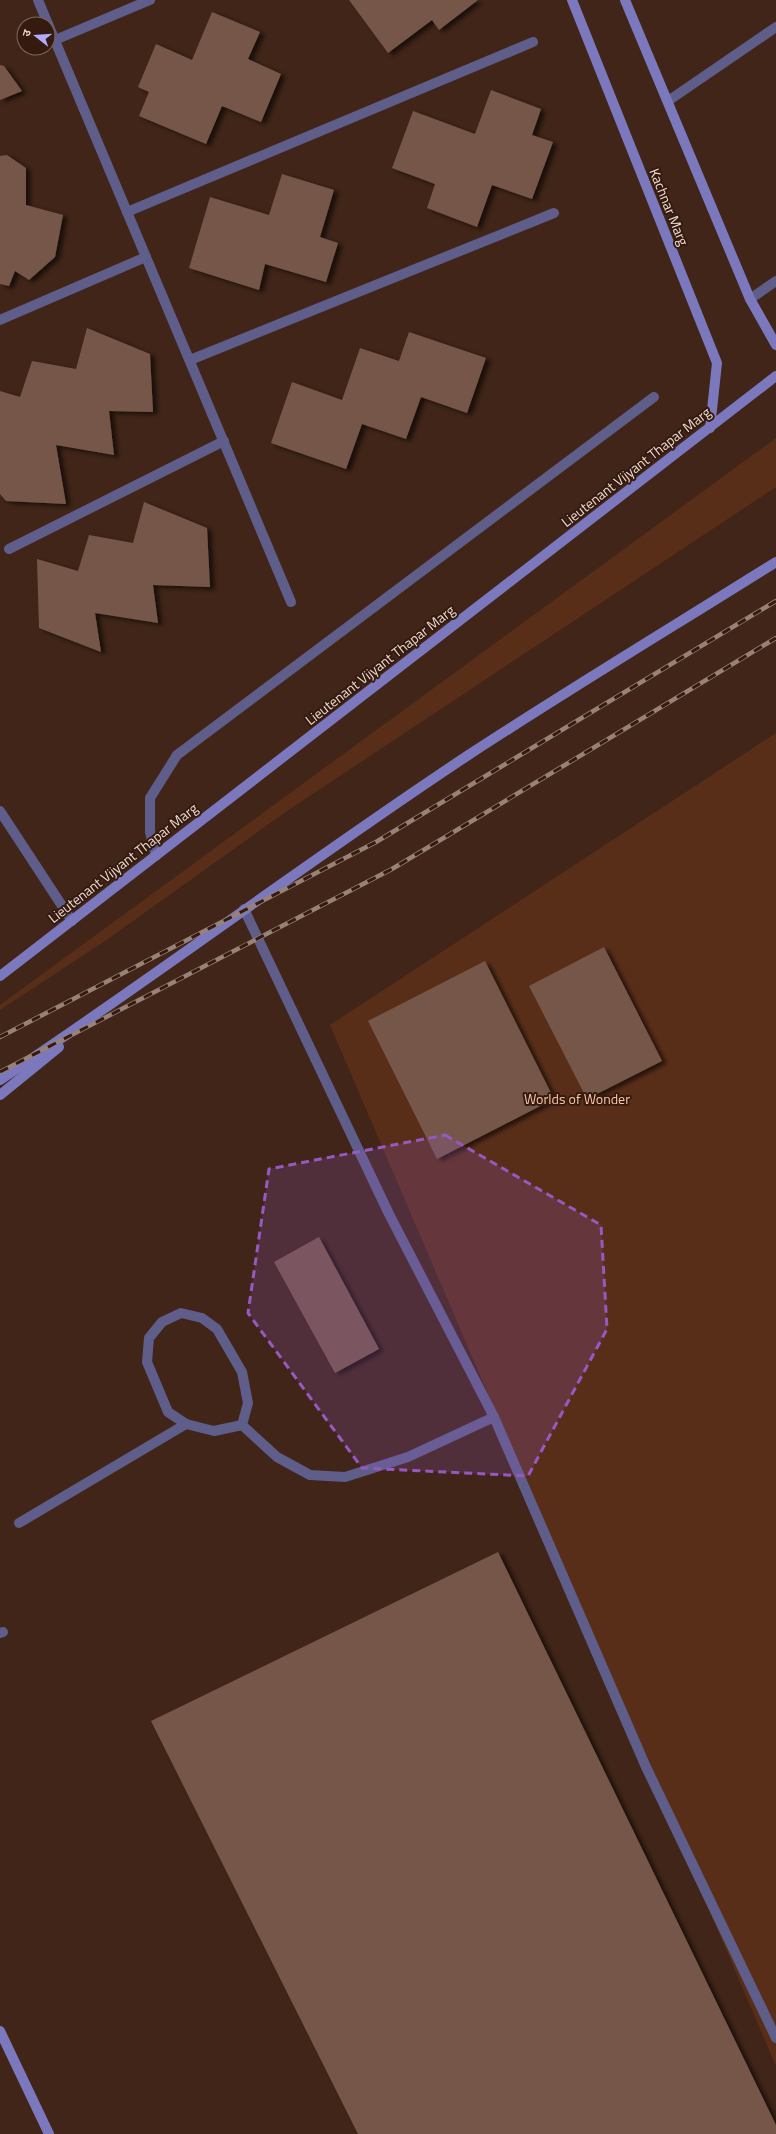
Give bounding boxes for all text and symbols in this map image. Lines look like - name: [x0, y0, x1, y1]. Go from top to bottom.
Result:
- north arrow: [16, 16, 56, 56]
- text: उ: [18, 27, 35, 38]
- street label: Kachnar Marg: [644, 165, 695, 249]
- street label: Lieutenant Vijyant Thapar Marg: [556, 402, 715, 532]
- street label: Lieutenant Vijyant Thapar Marg: [300, 600, 459, 730]
- street label: Lieutenant Vijyant Thapar Marg: [43, 798, 202, 928]
- park label: Worlds of Wonder: [524, 1088, 630, 1109]

